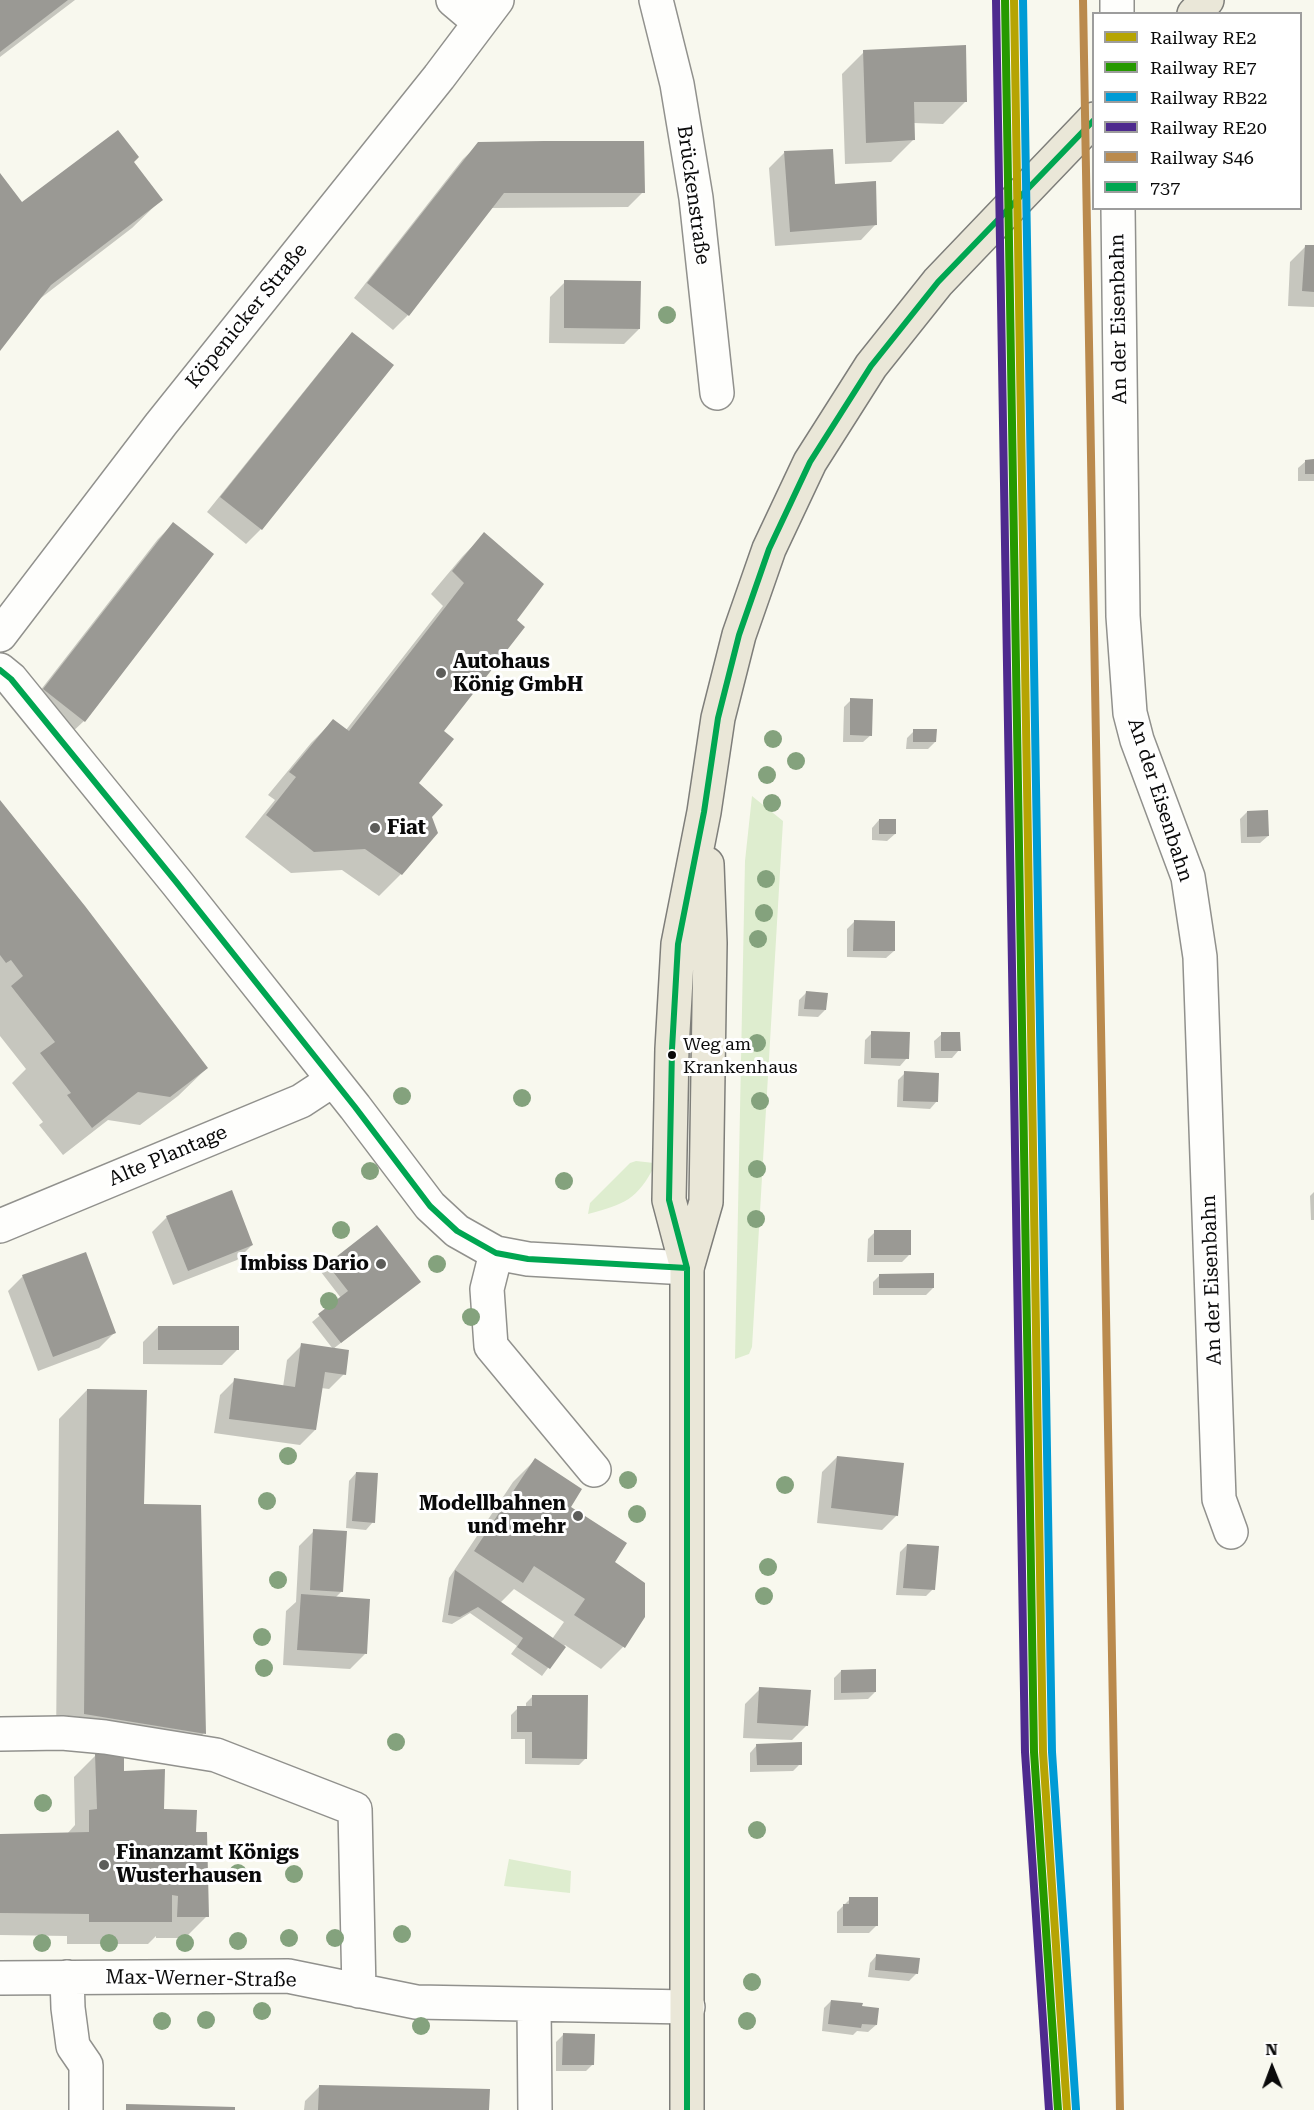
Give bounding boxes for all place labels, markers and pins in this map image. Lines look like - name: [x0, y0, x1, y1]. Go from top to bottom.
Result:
- place label: Autohaus König GmbH: [453, 650, 583, 697]
- marker: Autohaus König GmbH: [434, 666, 448, 680]
- place label: Fiat: [387, 816, 426, 840]
- marker: Fiat: [368, 821, 382, 835]
- place label: Weg am Krankenhaus: [683, 1034, 798, 1076]
- marker: Weg am Krankenhaus: [666, 1049, 678, 1061]
- place label: Imbiss Dario: [240, 1252, 369, 1276]
- marker: Imbiss Dario: [374, 1257, 388, 1271]
- place label: Modellbahnen und mehr: [419, 1492, 566, 1539]
- marker: Modellbahnen und mehr: [571, 1509, 585, 1523]
- place label: Finanzamt Königs Wusterhausen: [116, 1841, 299, 1888]
- marker: Finanzamt Königs Wusterhausen: [97, 1858, 111, 1872]

